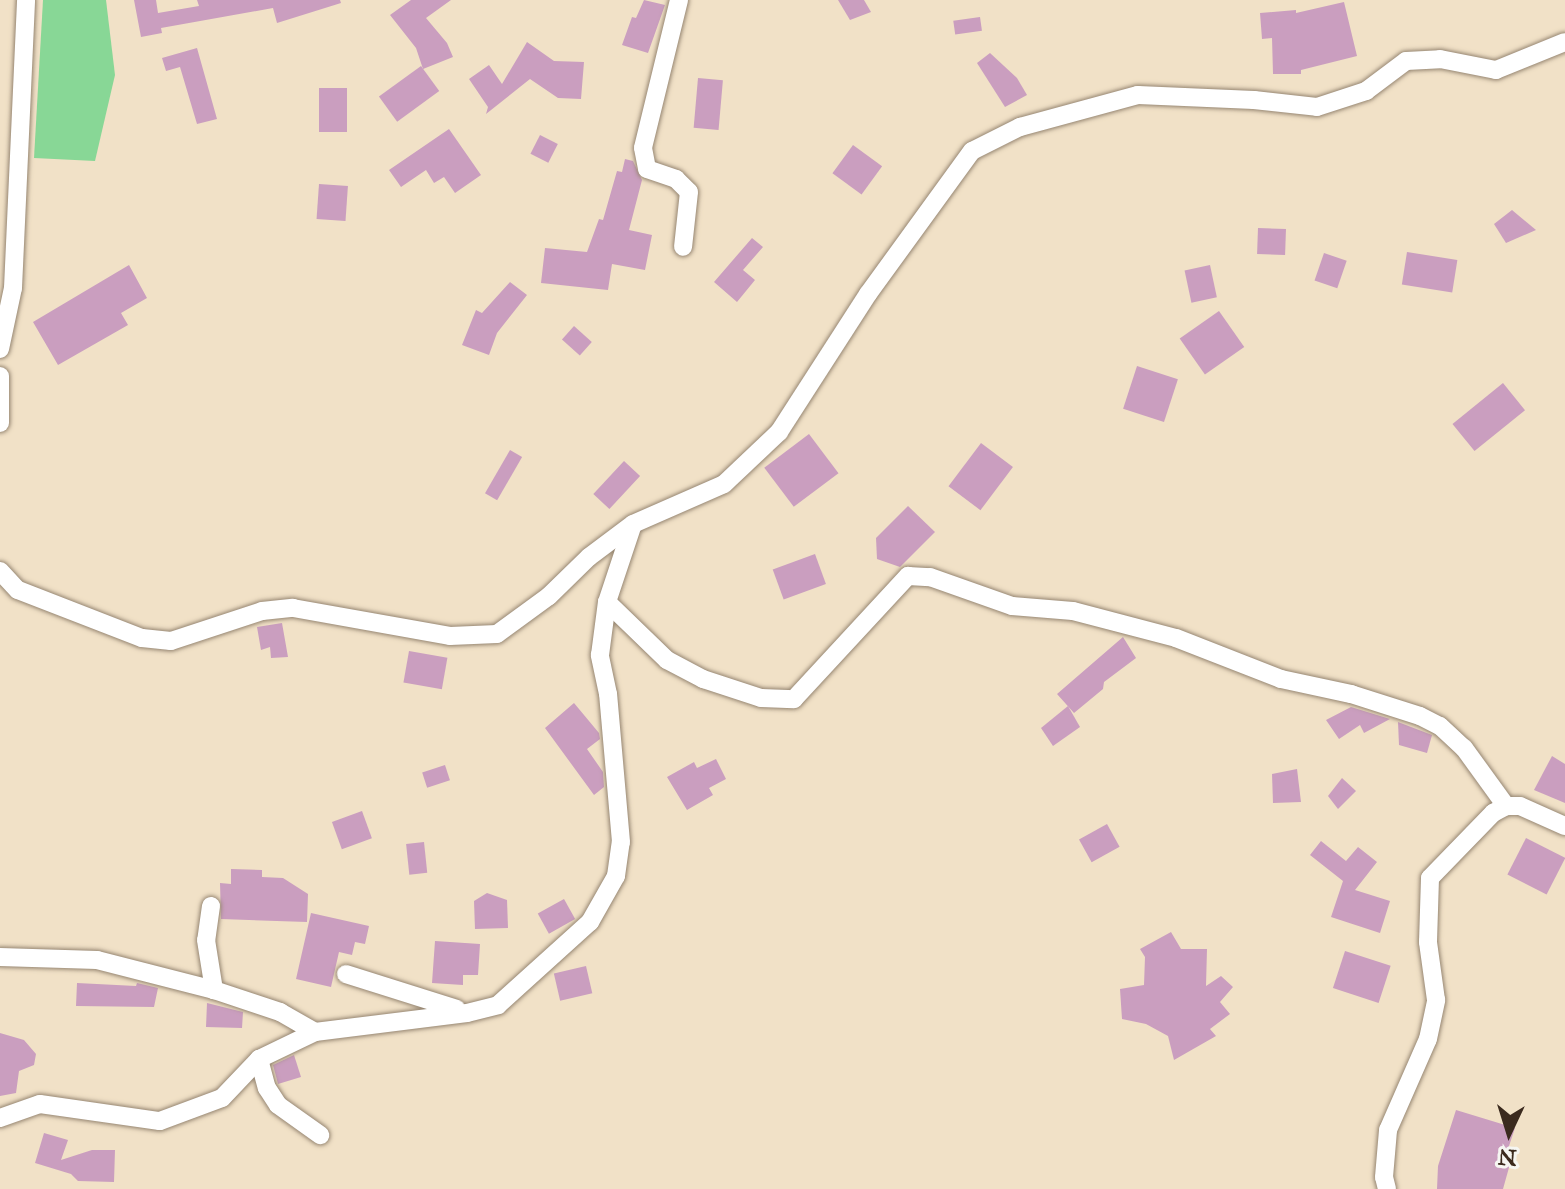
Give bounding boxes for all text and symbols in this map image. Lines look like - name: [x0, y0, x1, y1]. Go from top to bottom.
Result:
- north arrow: [1469, 1093, 1549, 1173]
- text: N: [1497, 1143, 1518, 1172]

